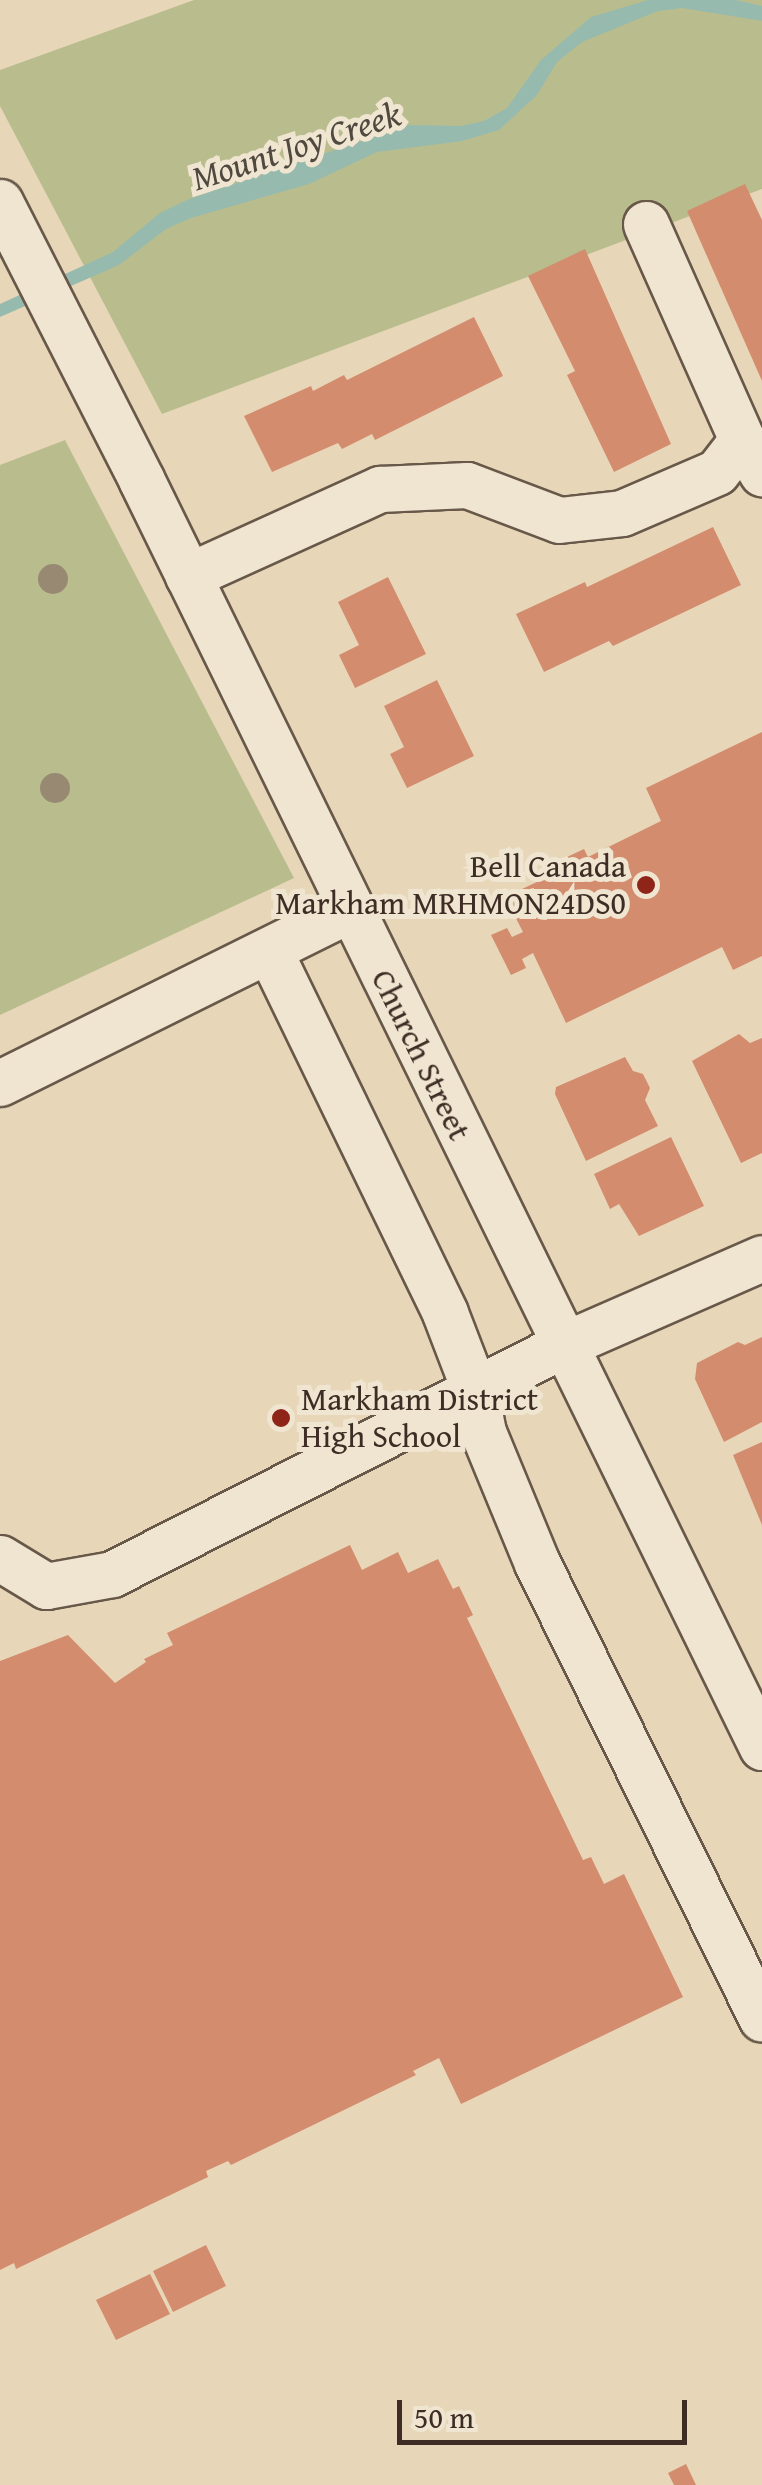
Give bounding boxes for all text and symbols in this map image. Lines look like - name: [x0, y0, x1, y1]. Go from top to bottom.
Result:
- water label: Mount Joy Creek: [186, 92, 406, 200]
- place label: Bell Canada Markham MRHMON24DS0: [275, 848, 626, 923]
- marker: Bell Canada Markham MRHMON24DS0: [635, 874, 657, 896]
- street label: Church Street: [363, 963, 479, 1147]
- place label: Markham District High School: [301, 1381, 538, 1456]
- marker: Markham District High School: [270, 1407, 292, 1429]
- scale bar: [402, 2380, 692, 2442]
- text: 50 m: [414, 2395, 474, 2439]

